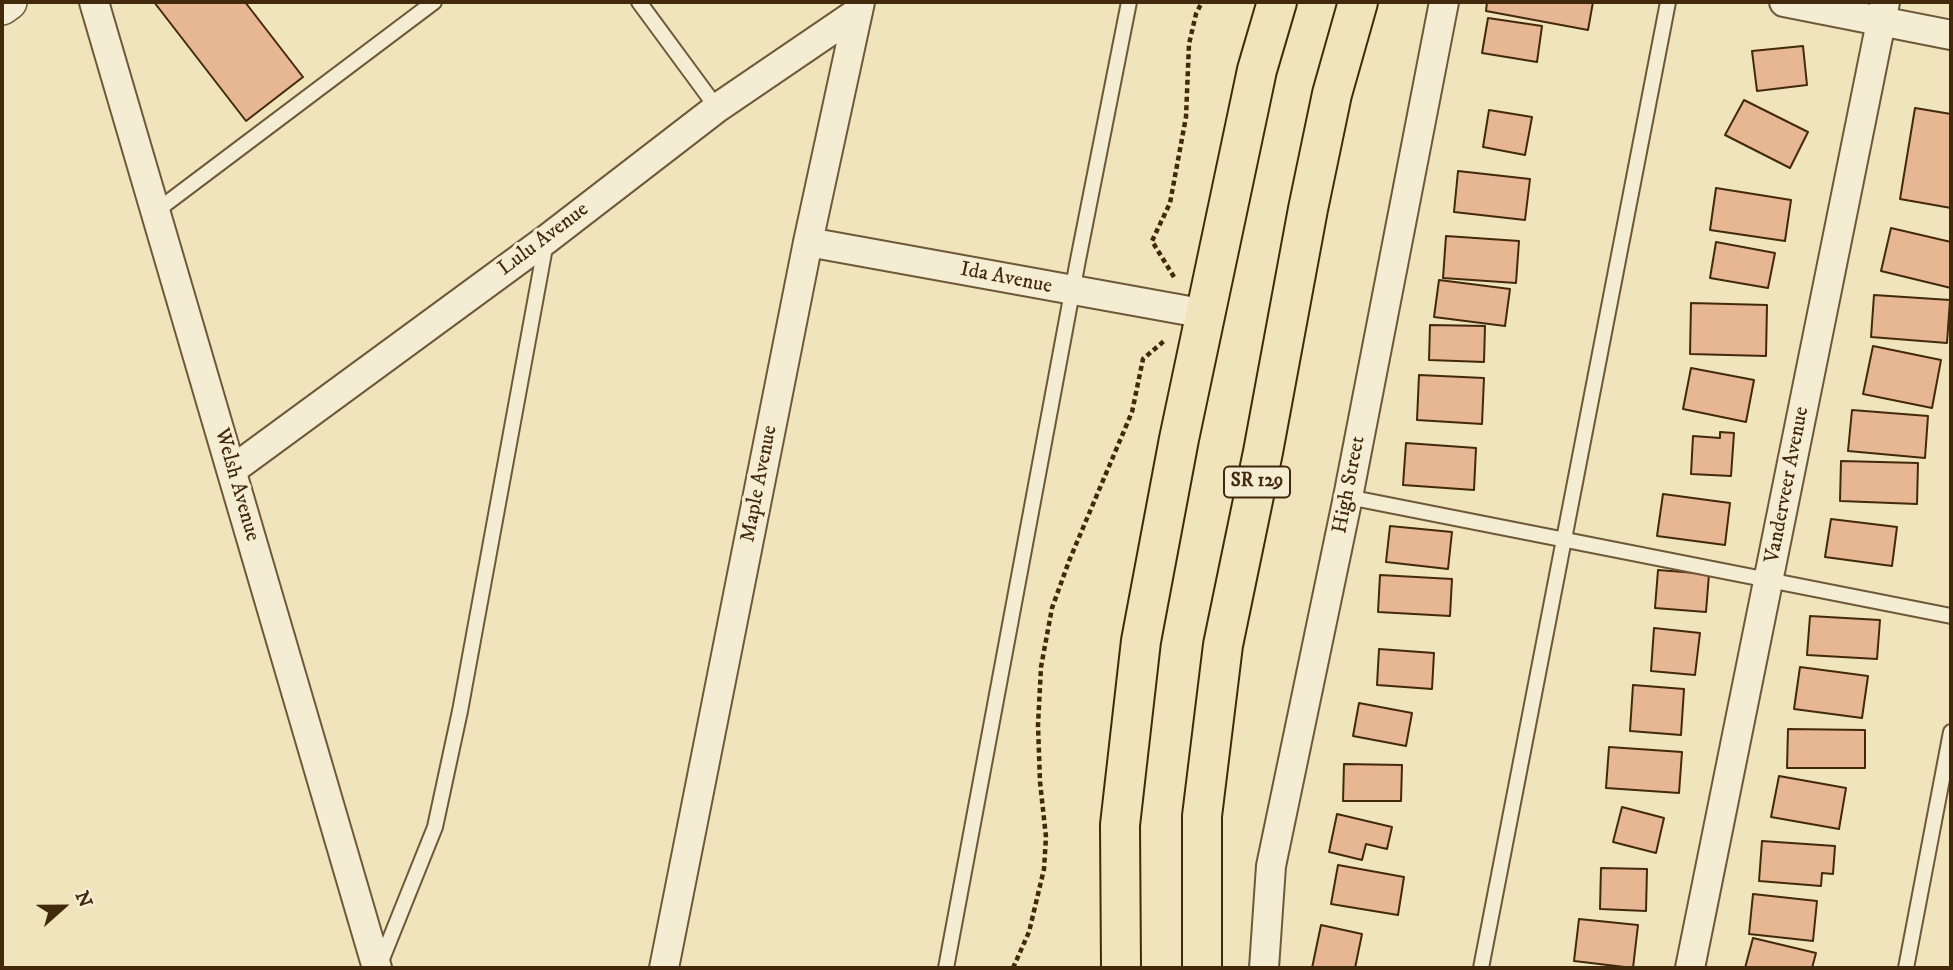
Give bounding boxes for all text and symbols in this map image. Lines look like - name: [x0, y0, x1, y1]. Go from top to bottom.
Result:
- street label: Lulu Avenue: [494, 198, 594, 282]
- street label: Ida Avenue: [958, 258, 1054, 300]
- street label: Vanderveer Avenue: [1761, 405, 1815, 565]
- street label: Maple Avenue: [736, 423, 784, 545]
- street label: Welsh Avenue: [208, 426, 264, 544]
- street label: High Street: [1328, 434, 1372, 536]
- road number: SR 129: [1224, 467, 1290, 498]
- north arrow: [28, 872, 98, 942]
- text: N: [70, 888, 97, 911]

